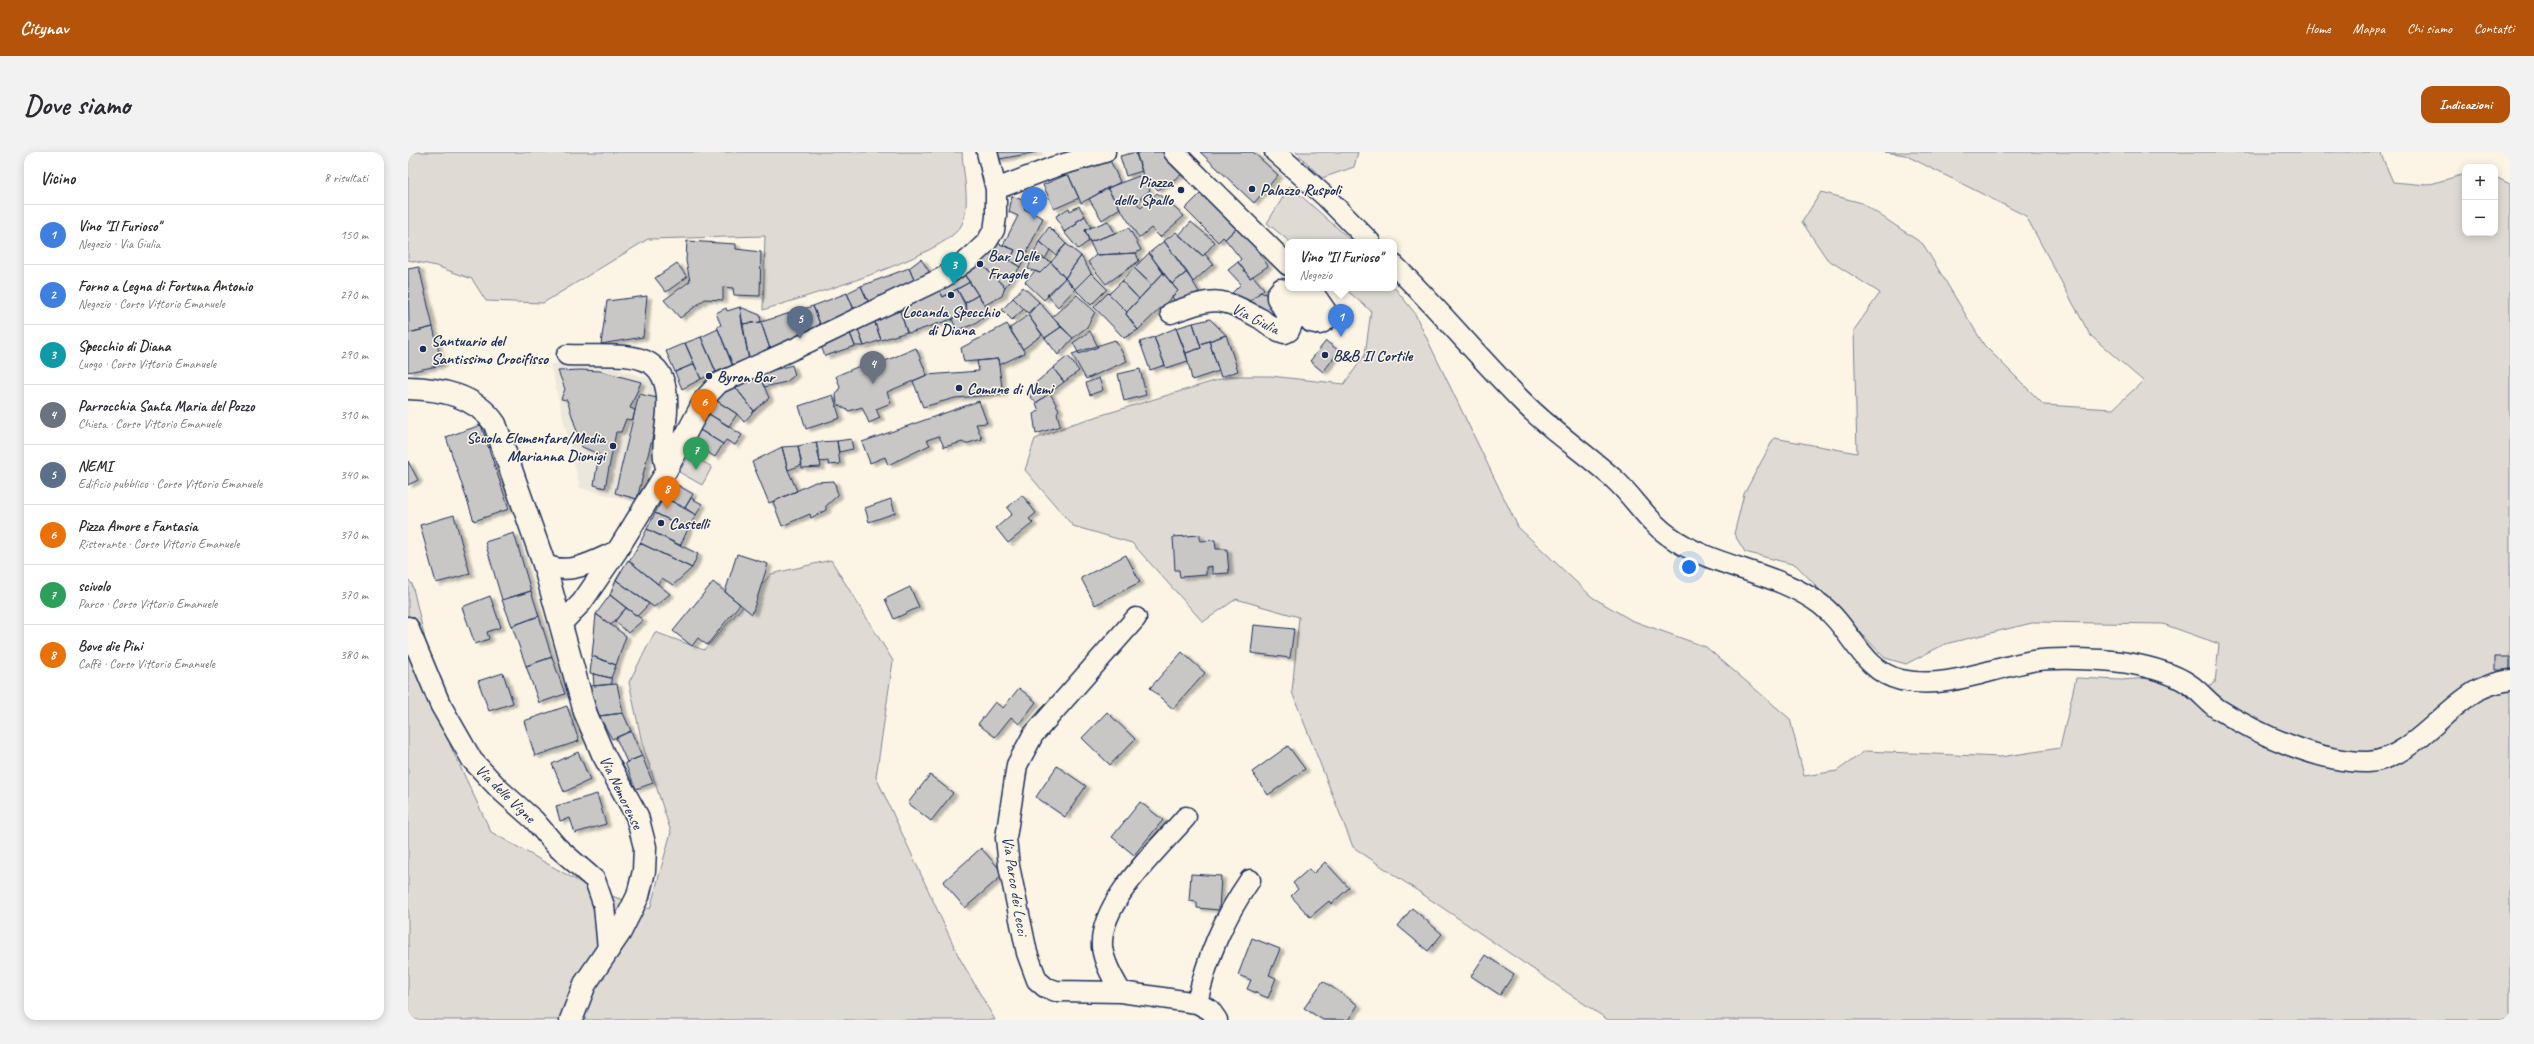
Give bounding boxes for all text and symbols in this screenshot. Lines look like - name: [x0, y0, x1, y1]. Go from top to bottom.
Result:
- text: Citynav: [20, 16, 68, 40]
- text: Home: [2305, 20, 2331, 37]
- text: Mappa: [2353, 20, 2385, 37]
- text: Chi siamo: [2407, 20, 2452, 37]
- text: Contatti: [2474, 20, 2514, 37]
- button: Indicazioni: [2421, 86, 2510, 123]
- text: Dove siamo: [24, 87, 130, 122]
- map controls: [2462, 164, 2498, 236]
- button: +: [2462, 164, 2498, 200]
- text: Vicino: [40, 168, 75, 189]
- text: 8 risultati: [324, 170, 368, 186]
- place label: Piazza dello Spallo: [1114, 172, 1174, 210]
- place label: Palazzo Ruspoli: [1260, 180, 1344, 200]
- marker: Palazzo Ruspoli: [1247, 184, 1257, 194]
- marker: Piazza dello Spallo: [1176, 185, 1186, 195]
- pin: 2: [1021, 187, 1047, 220]
- button: −: [2462, 200, 2498, 236]
- text: Vino "Il Furioso": [78, 217, 161, 236]
- text: 1: [50, 227, 56, 243]
- text: 150 m: [340, 227, 368, 243]
- text: Negozio · Via Giulia: [78, 236, 160, 252]
- popup: [1285, 239, 1397, 291]
- place label: Bar Delle Fragole: [988, 246, 1041, 284]
- text: Vino "Il Furioso": [1300, 248, 1382, 267]
- pin: 3: [941, 252, 967, 285]
- marker: Bar Delle Fragole: [975, 259, 985, 269]
- text: Negozio: [1300, 267, 1332, 283]
- text: Forno a Legna di Fortuna Antonio: [78, 277, 252, 296]
- text: 2: [50, 287, 56, 303]
- text: 270 m: [340, 287, 368, 303]
- marker: Locanda Specchio di Diana: [946, 290, 956, 300]
- text: Negozio · Corso Vittorio Emanuele: [78, 296, 225, 312]
- street label: Via Giulia: [1229, 299, 1284, 340]
- place label: Locanda Specchio di Diana: [902, 302, 1001, 340]
- pin: 1: [1328, 304, 1354, 337]
- pin: 5: [787, 306, 813, 339]
- place label: Santuario del Santissimo Crocifisso: [431, 331, 549, 369]
- text: Specchio di Diana: [78, 337, 171, 356]
- marker: Santuario del Santissimo Crocifisso: [418, 344, 428, 354]
- place label: B&B Il Cortile: [1333, 346, 1414, 366]
- text: 3: [50, 347, 56, 363]
- text: 290 m: [340, 347, 368, 363]
- marker: B&B Il Cortile: [1320, 350, 1330, 360]
- pin: 4: [860, 351, 886, 384]
- text: Luogo · Corso Vittorio Emanuele: [78, 356, 216, 372]
- place label: Byron Bar: [717, 367, 776, 387]
- marker: Byron Bar: [704, 371, 714, 381]
- place label: Comune di Nemi: [967, 379, 1056, 399]
- marker: Comune di Nemi: [954, 383, 964, 393]
- pin: 6: [691, 389, 717, 422]
- text: Parrocchia Santa Maria del Pozzo: [78, 397, 254, 416]
- text: 4: [50, 407, 56, 423]
- text: 310 m: [340, 407, 368, 423]
- text: Chiesa · Corso Vittorio Emanuele: [78, 416, 221, 432]
- place label: Scuola Elementare/Media Marianna Dionigi: [466, 428, 607, 466]
- pin: 7: [683, 437, 709, 470]
- marker: Scuola Elementare/Media Marianna Dionigi: [608, 441, 618, 451]
- text: NEMI: [78, 457, 112, 476]
- text: 5: [50, 467, 56, 483]
- text: 340 m: [340, 467, 368, 483]
- text: Edificio pubblico · Corso Vittorio Emanuele: [78, 476, 262, 492]
- pin: 8: [654, 476, 680, 509]
- place label: Castelli: [669, 514, 712, 534]
- text: Pizza Amore e Fantasia: [78, 517, 198, 536]
- marker: Castelli: [656, 518, 666, 528]
- text: 6: [50, 527, 56, 543]
- text: 370 m: [340, 527, 368, 543]
- text: Ristorante · Corso Vittorio Emanuele: [78, 536, 239, 552]
- your location: [1679, 557, 1699, 577]
- text: scivolo: [78, 577, 110, 596]
- text: 7: [50, 587, 56, 603]
- text: 370 m: [340, 587, 368, 603]
- text: Parco · Corso Vittorio Emanuele: [78, 596, 217, 612]
- text: Bove die Pini: [78, 637, 142, 656]
- text: 8: [50, 647, 56, 663]
- text: 380 m: [340, 647, 368, 663]
- text: Caffè · Corso Vittorio Emanuele: [78, 656, 215, 672]
- street label: Via Nemorense: [595, 752, 648, 834]
- street label: Via delle Vigne: [471, 760, 541, 829]
- street label: Via Parco dei Lecci: [997, 835, 1033, 939]

